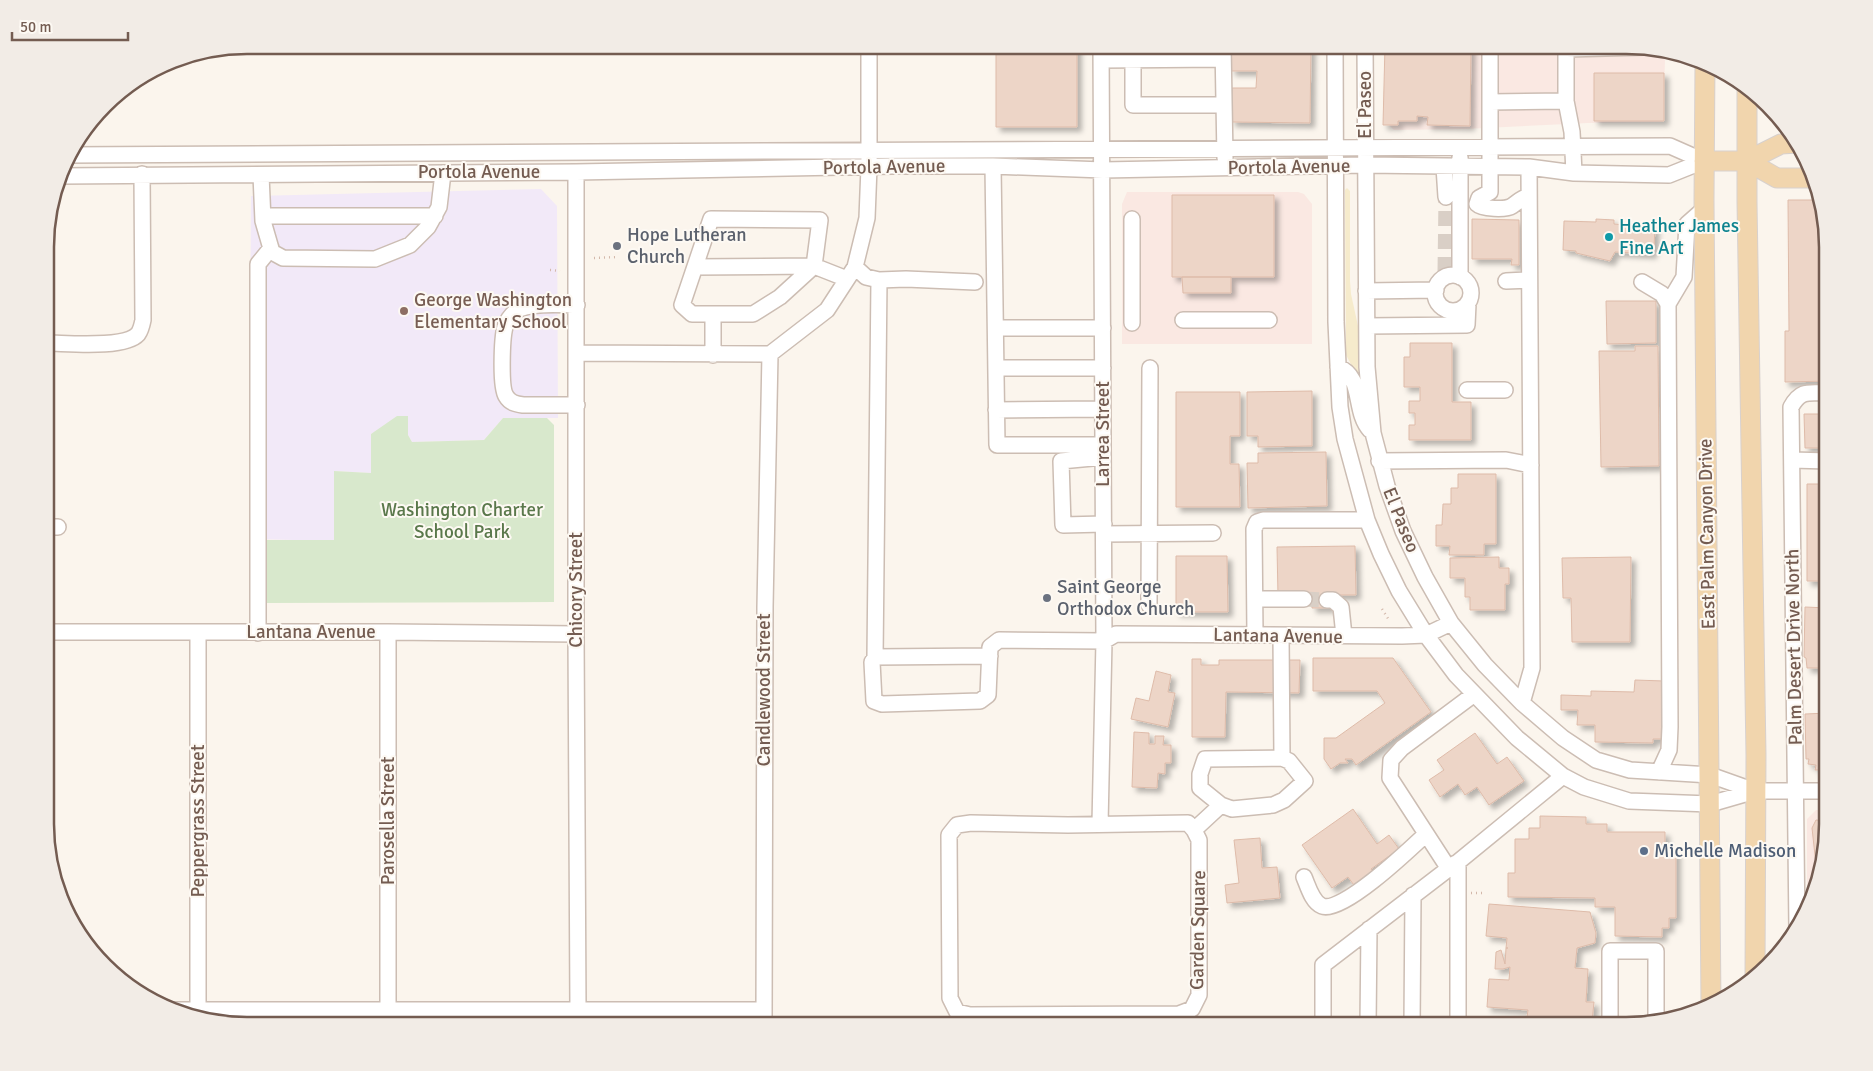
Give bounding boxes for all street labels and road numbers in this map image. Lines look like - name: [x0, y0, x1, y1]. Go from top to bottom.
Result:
- street label: El Paseo: [1353, 71, 1377, 139]
- street label: Portola Avenue: [822, 154, 946, 180]
- street label: Portola Avenue: [1227, 154, 1351, 180]
- street label: Portola Avenue: [418, 160, 540, 184]
- street label: Larrea Street: [1091, 381, 1115, 487]
- street label: East Palm Canyon Drive: [1693, 438, 1721, 630]
- street label: El Paseo: [1377, 484, 1425, 556]
- street label: Chicory Street: [564, 532, 588, 648]
- street label: Palm Desert Drive North: [1780, 549, 1808, 745]
- street label: Candlewood Street: [752, 613, 776, 767]
- street label: Lantana Avenue: [246, 620, 376, 644]
- street label: Lantana Avenue: [1213, 623, 1343, 649]
- street label: Peppergrass Street: [186, 744, 210, 898]
- street label: Parosella Street: [376, 756, 400, 885]
- street label: Garden Square: [1185, 870, 1211, 990]

